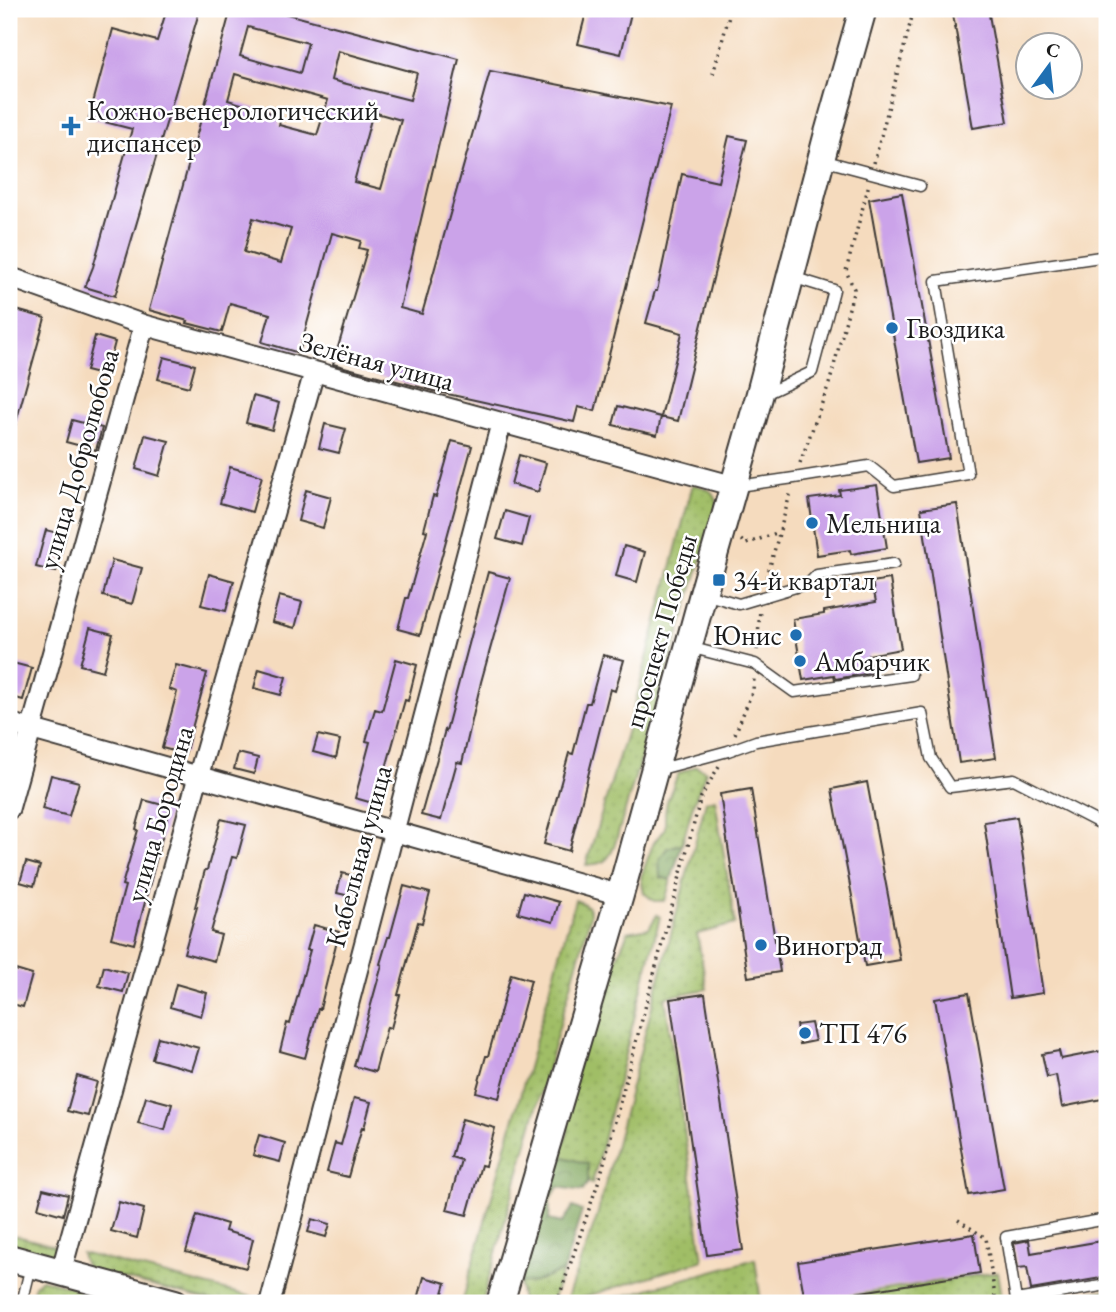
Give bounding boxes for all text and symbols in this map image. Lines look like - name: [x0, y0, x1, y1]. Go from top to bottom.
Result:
- north arrow: [1014, 32, 1084, 102]
- text: С: [1044, 36, 1063, 64]
- place label: Кожно-венерологический диспансер: [87, 92, 379, 160]
- marker: Кожно-венерологический диспансер: [61, 116, 81, 136]
- place label: Гвоздика: [906, 310, 1006, 346]
- marker: Гвоздика: [884, 320, 900, 336]
- street label: Зелёная улица: [296, 323, 459, 399]
- street label: улица Добролюбова: [29, 344, 127, 573]
- place label: Мельница: [826, 505, 942, 541]
- marker: Мельница: [804, 515, 820, 531]
- street label: проспект Победы: [615, 530, 705, 732]
- place label: 34-й квартал: [733, 562, 875, 598]
- marker: 34-й квартал: [711, 572, 727, 588]
- place label: Юнис: [712, 617, 782, 653]
- marker: Юнис: [788, 627, 804, 643]
- place label: Амбарчик: [813, 643, 930, 679]
- marker: Амбарчик: [792, 653, 808, 669]
- street label: улица Бородина: [117, 721, 202, 907]
- street label: Кабельная улица: [316, 760, 400, 951]
- place label: Виноград: [775, 927, 883, 963]
- marker: Виноград: [753, 937, 769, 953]
- place label: ТП 476: [819, 1015, 907, 1051]
- marker: ТП 476: [797, 1025, 813, 1041]

